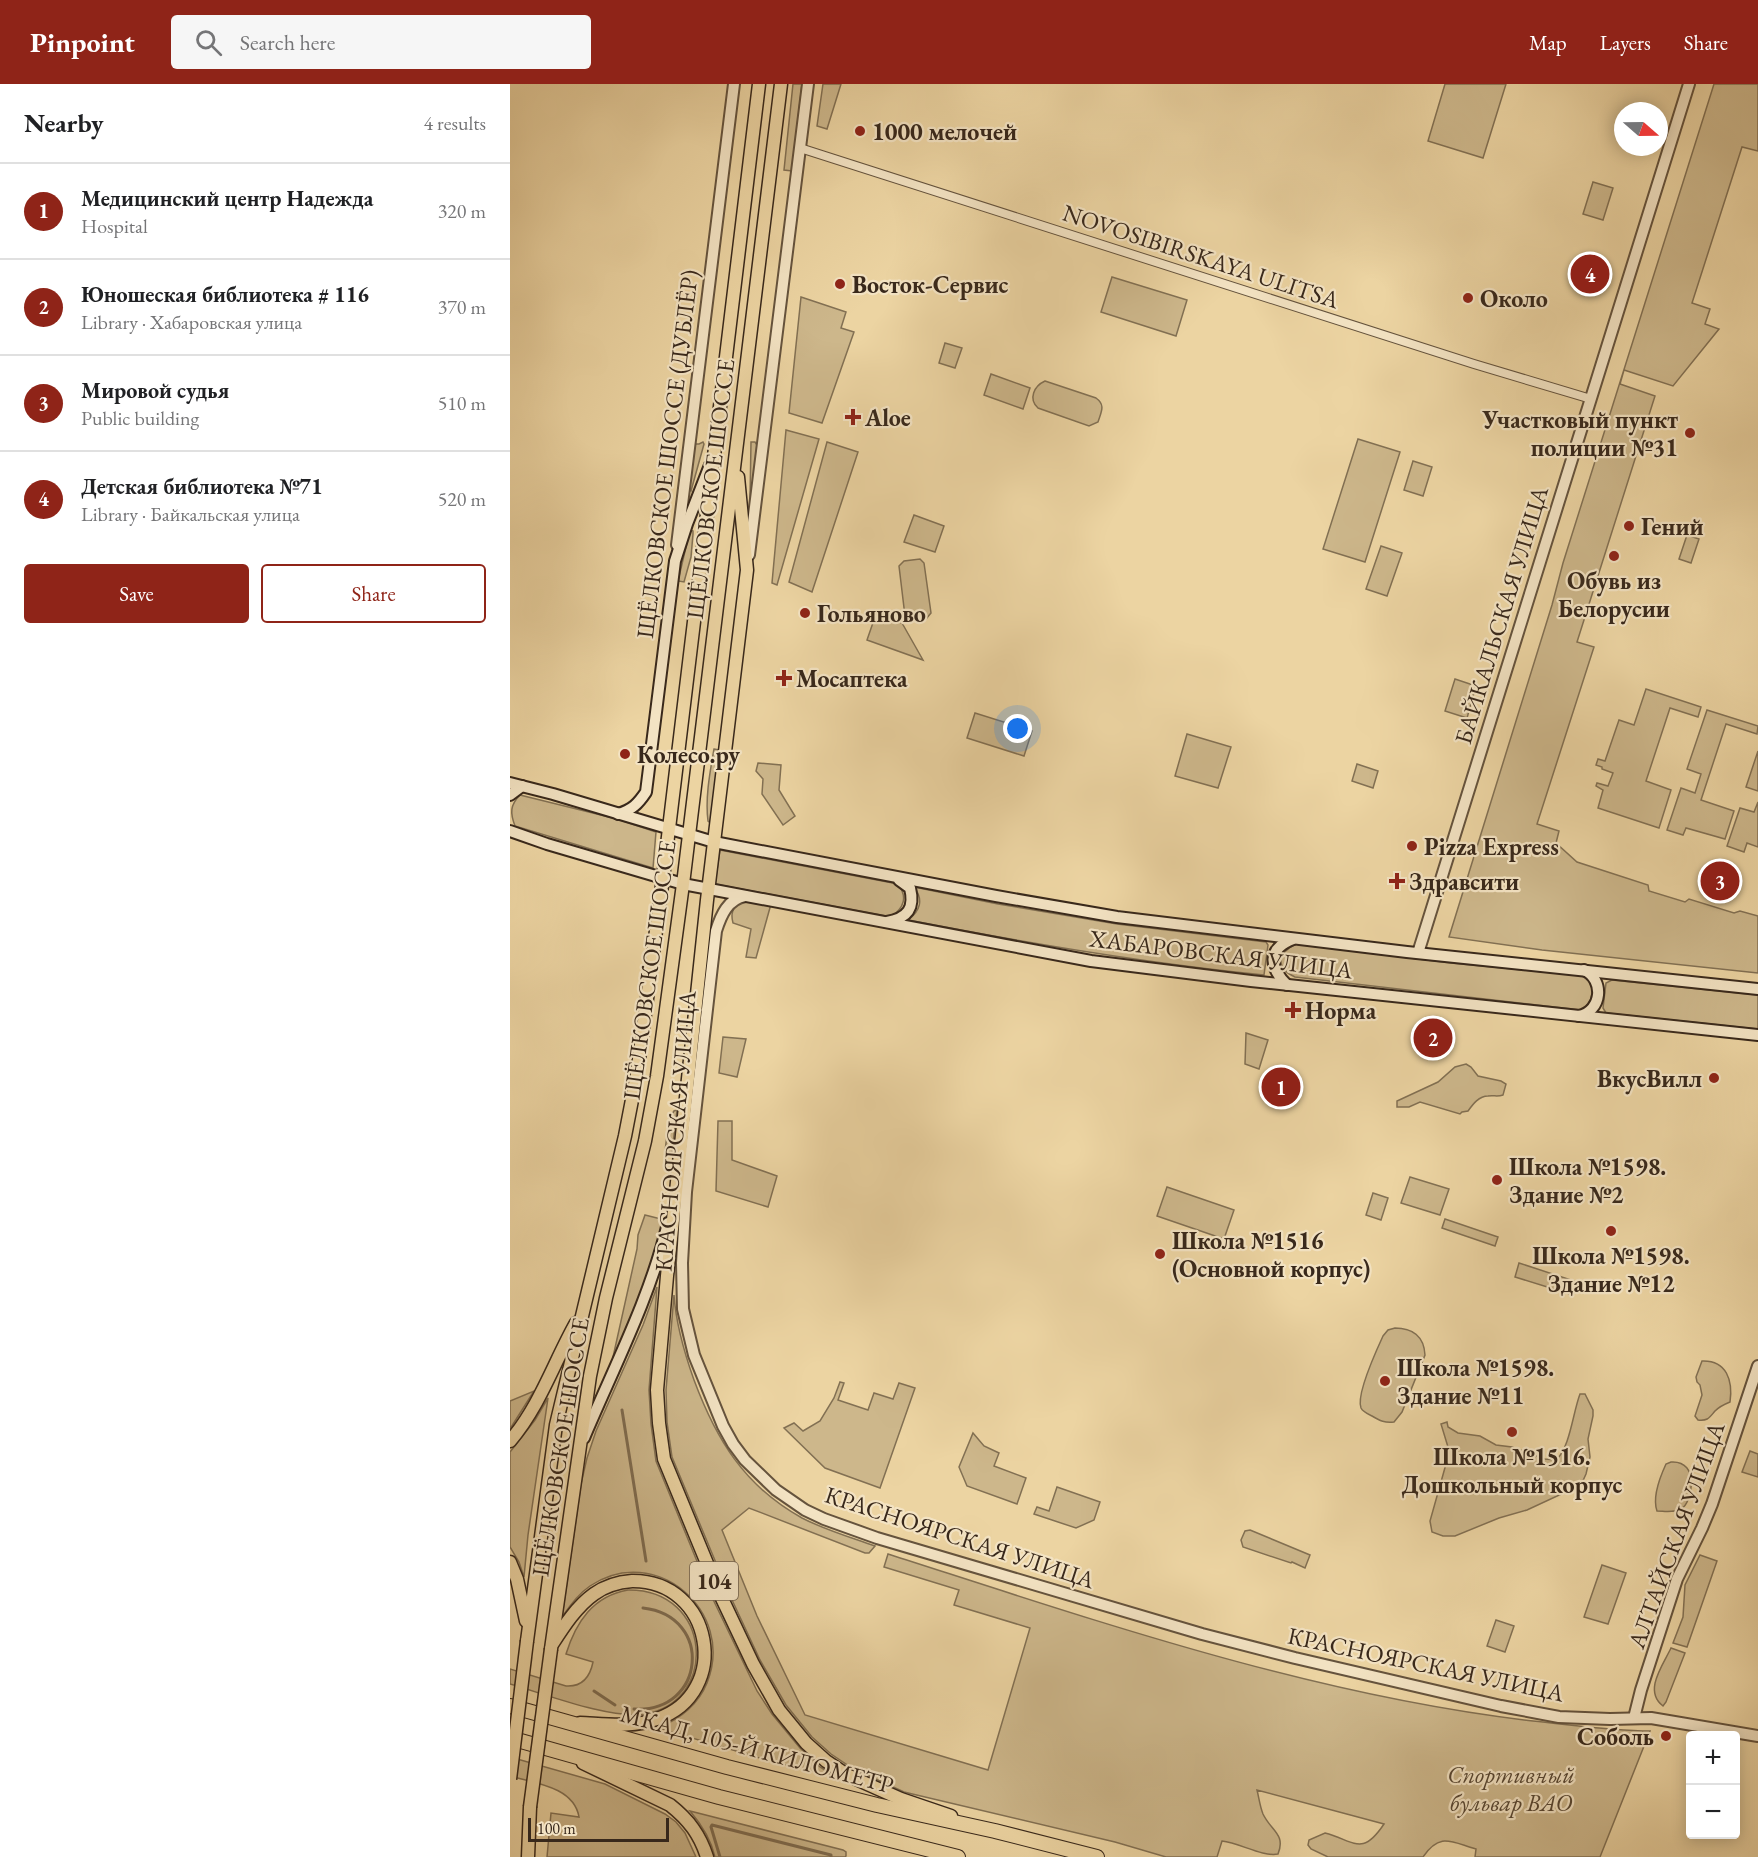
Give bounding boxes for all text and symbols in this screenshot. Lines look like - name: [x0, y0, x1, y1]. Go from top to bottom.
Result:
- search box: [171, 15, 591, 69]
- text: Pinpoint: [30, 24, 135, 60]
- icon: search: [192, 26, 225, 59]
- text: Search here: [240, 28, 335, 57]
- text: Map: [1529, 29, 1567, 56]
- text: Layers: [1600, 29, 1651, 56]
- text: Share: [1684, 29, 1728, 56]
- north arrow: [1614, 102, 1668, 156]
- text: Nearby: [24, 106, 104, 140]
- text: 4 results: [423, 110, 486, 136]
- place label: 1000 мелочей: [872, 116, 1017, 147]
- marker: 1000 мелочей: [853, 124, 867, 138]
- text: Медицинский центр Надежда: [81, 184, 374, 213]
- street label: NOVOSIBIRSKAYA ULITSA: [1059, 197, 1344, 315]
- text: 1: [38, 198, 49, 224]
- text: 320 m: [438, 198, 486, 224]
- text: Hospital: [81, 213, 148, 239]
- pin: 4: [1570, 252, 1610, 297]
- street label: ЩЁЛКОВСКОЕ ШОССЕ (ДУБЛЁР): [629, 268, 705, 640]
- place label: Восток-Сервис: [852, 269, 1009, 300]
- marker: Восток-Сервис: [833, 277, 847, 291]
- text: Юношеская библиотека # 116: [81, 280, 369, 309]
- place label: Около: [1480, 283, 1548, 314]
- marker: Около: [1461, 291, 1475, 305]
- text: 2: [38, 294, 49, 320]
- text: 370 m: [438, 294, 486, 320]
- text: Library · Хабаровская улица: [81, 309, 302, 335]
- street label: ЩЁЛКОВСКОЕ ШОССЕ: [679, 357, 741, 621]
- text: Мировой судья: [81, 376, 229, 405]
- text: 3: [38, 390, 49, 416]
- text: 510 m: [438, 390, 486, 416]
- place label: Aloe: [864, 402, 911, 433]
- place label: Участковый пункт полиции №31: [1481, 404, 1678, 463]
- text: Public building: [81, 405, 199, 431]
- marker: Aloe: [846, 410, 860, 424]
- marker: Участковый пункт полиции №31: [1683, 426, 1697, 440]
- text: Детская библиотека №71: [81, 472, 323, 501]
- street label: БАЙКАЛЬСКАЯ УЛИЦА: [1447, 482, 1555, 748]
- text: 4: [38, 486, 49, 512]
- text: 520 m: [438, 486, 486, 512]
- text: Library · Байкальская улица: [81, 501, 300, 527]
- place label: Гений: [1641, 511, 1704, 542]
- marker: Гений: [1622, 519, 1636, 533]
- marker: Обувь из Белорусии: [1607, 549, 1621, 563]
- button: Save: [24, 564, 249, 623]
- button: Share: [261, 564, 486, 623]
- place label: Обувь из Белорусии: [1558, 565, 1670, 625]
- place label: Гольяново: [817, 598, 926, 629]
- marker: Гольяново: [798, 606, 812, 620]
- place label: Мосаптека: [796, 663, 908, 694]
- marker: Мосаптека: [777, 671, 791, 685]
- your location: [1003, 714, 1032, 743]
- place label: Колесо.ру: [637, 739, 740, 771]
- marker: Колесо.ру: [618, 747, 632, 761]
- place label: Pizza Express: [1424, 831, 1559, 862]
- street label: ЩЁЛКОВСКОЕ ШОССЕ: [615, 838, 683, 1102]
- marker: Pizza Express: [1405, 839, 1419, 853]
- pin: 3: [1700, 858, 1740, 904]
- place label: Здравсити: [1409, 866, 1519, 897]
- marker: Здравсити: [1390, 874, 1404, 888]
- street label: ХАБАРОВСКАЯ УЛИЦА: [1087, 922, 1355, 986]
- street label: КРАСНОЯРСКАЯ УЛИЦА: [647, 989, 703, 1273]
- place label: Норма: [1305, 995, 1377, 1026]
- marker: Норма: [1286, 1003, 1300, 1017]
- pin: 2: [1414, 1016, 1452, 1060]
- place label: ВкусВилл: [1597, 1063, 1702, 1095]
- pin: 1: [1262, 1064, 1300, 1110]
- marker: ВкусВилл: [1707, 1071, 1721, 1085]
- place label: Школа №1598. Здание №2: [1509, 1151, 1666, 1210]
- marker: Школа №1598. Здание №2: [1490, 1173, 1504, 1187]
- marker: Школа №1598. Здание №12: [1604, 1224, 1618, 1238]
- place label: Школа №1516 (Основной корпус): [1172, 1225, 1370, 1285]
- place label: Школа №1598. Здание №12: [1532, 1240, 1690, 1299]
- marker: Школа №1516 (Основной корпус): [1153, 1247, 1167, 1261]
- street label: ЩЁЛКОВСКОЕ ШОССЕ: [524, 1315, 596, 1579]
- place label: Школа №1598. Здание №11: [1397, 1352, 1554, 1411]
- marker: Школа №1598. Здание №11: [1378, 1374, 1392, 1388]
- street label: АЛТАЙСКАЯ УЛИЦА: [1620, 1417, 1732, 1654]
- marker: Школа №1516. Дошкольный корпус: [1505, 1425, 1519, 1439]
- place label: Школа №1516. Дошкольный корпус: [1402, 1441, 1623, 1501]
- street label: КРАСНОЯРСКАЯ УЛИЦА: [821, 1479, 1099, 1595]
- road number: 104: [690, 1562, 738, 1600]
- street label: КРАСНОЯРСКАЯ УЛИЦА: [1285, 1620, 1567, 1709]
- street label: МКАД, 105-Й КИЛОМЕТР: [617, 1698, 897, 1800]
- place label: Соболь: [1577, 1721, 1654, 1752]
- marker: Соболь: [1659, 1729, 1673, 1743]
- map controls: [1686, 1731, 1740, 1839]
- button: +: [1686, 1731, 1740, 1785]
- park label: Спортивный бульвар ВАО: [1447, 1759, 1575, 1818]
- button: −: [1686, 1785, 1740, 1839]
- scale bar: [528, 1815, 669, 1842]
- text: 100 m: [537, 1818, 576, 1839]

